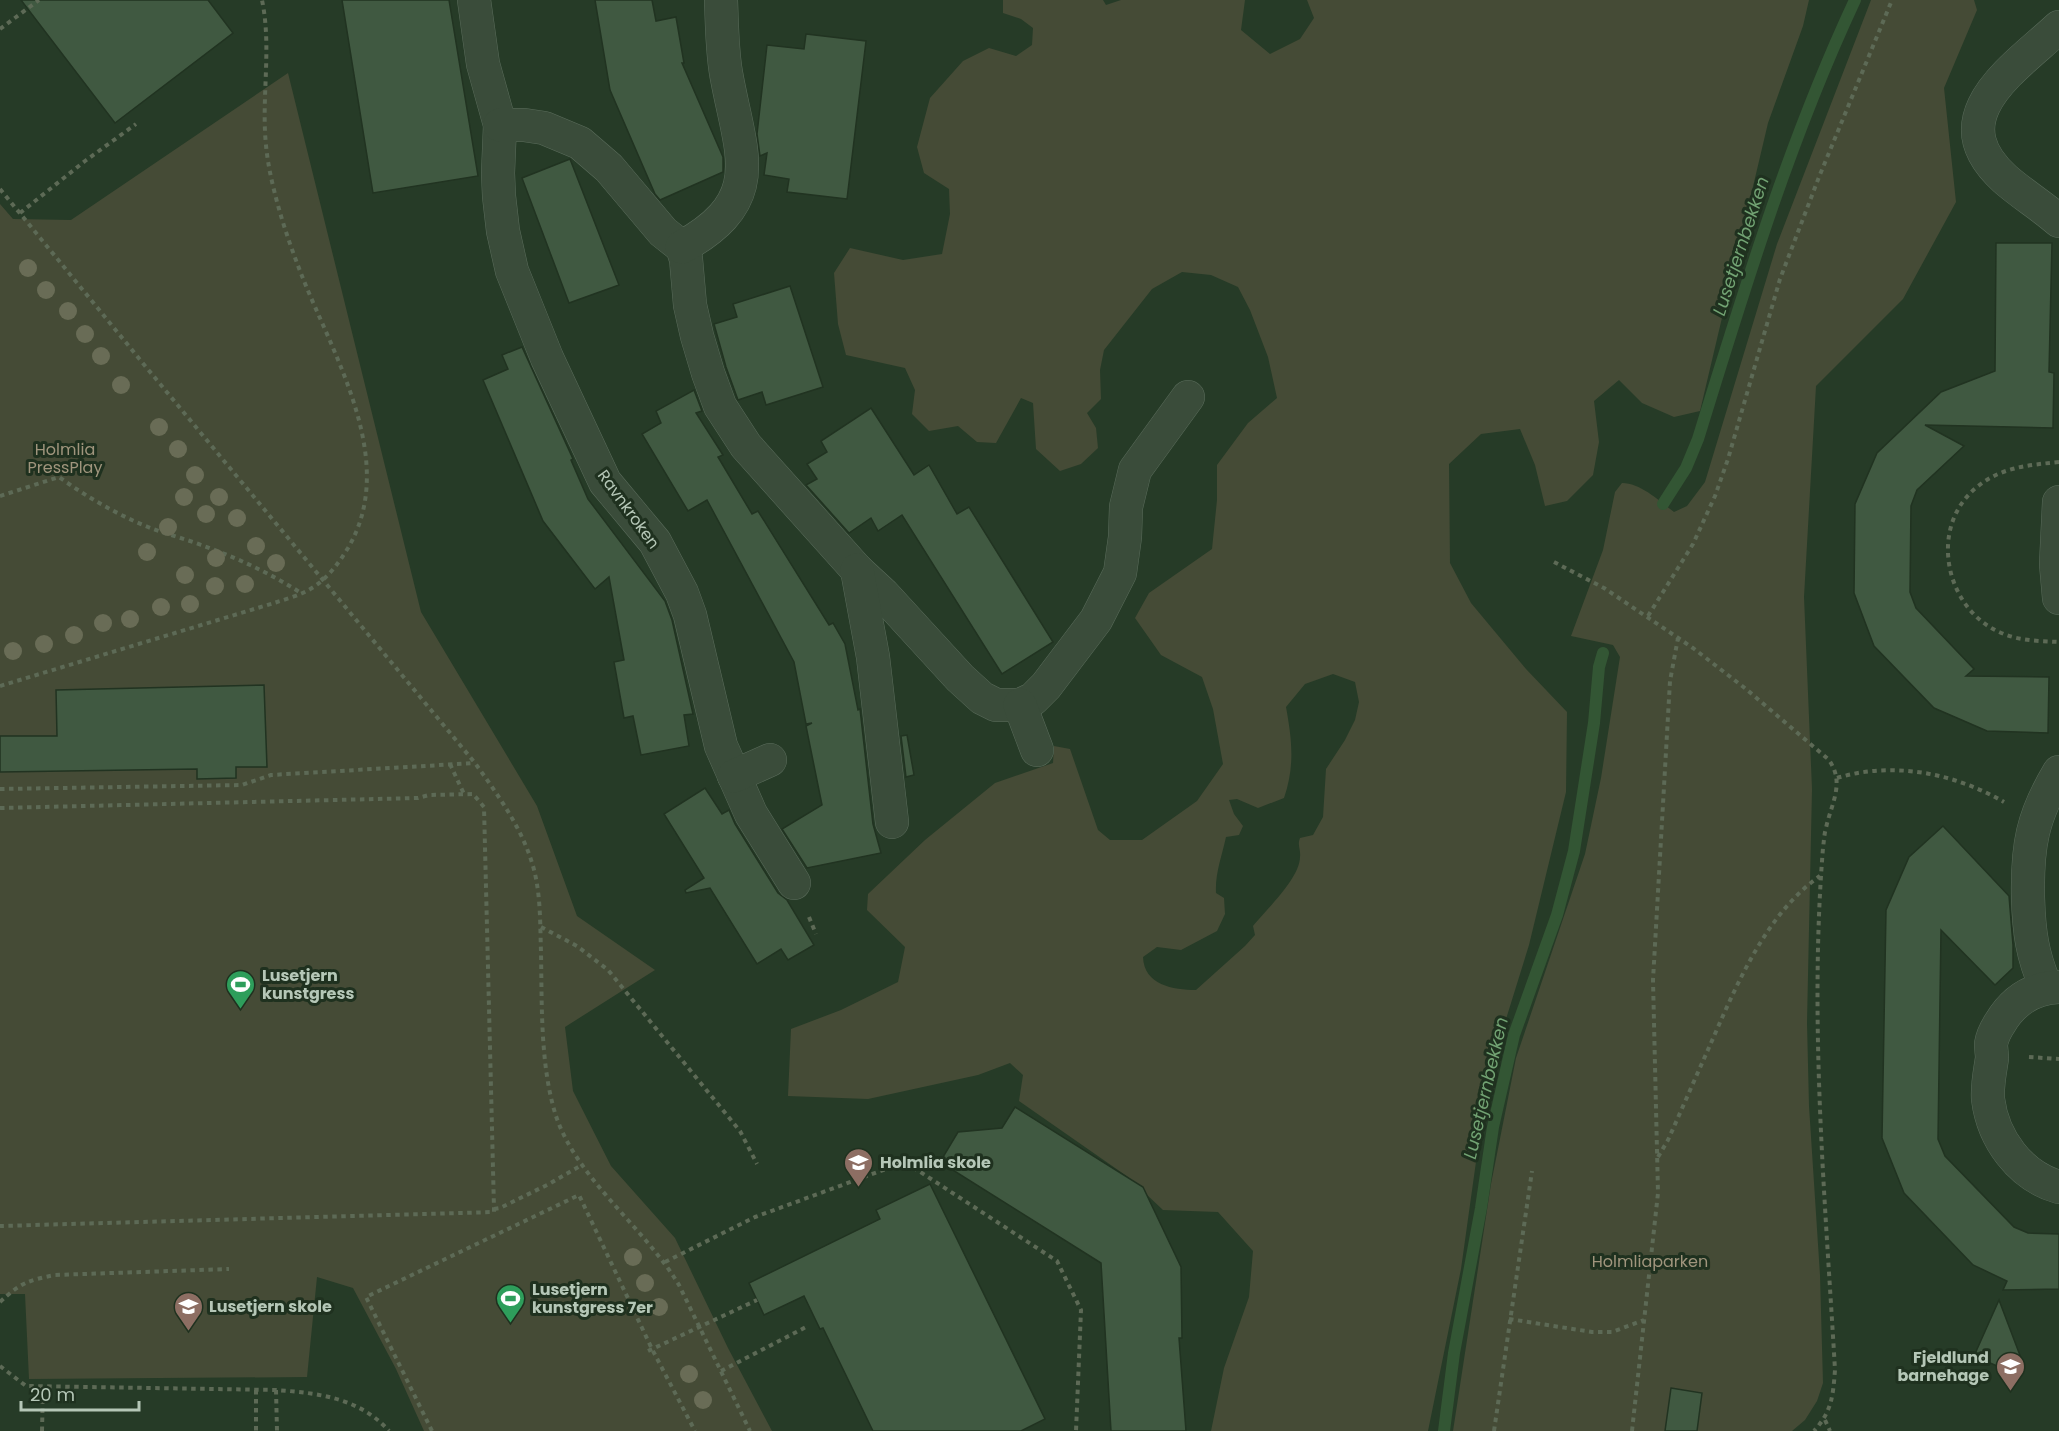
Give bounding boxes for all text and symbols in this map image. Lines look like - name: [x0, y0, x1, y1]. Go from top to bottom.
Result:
- water label: Lusetjernbekken: [1706, 173, 1775, 319]
- park label: Holmlia PressPlay: [28, 438, 102, 479]
- street label: Ravnkroken: [592, 465, 665, 554]
- place label: Lusetjern kunstgress: [262, 964, 354, 1005]
- sports icon: Lusetjern kunstgress: [225, 968, 257, 1010]
- water label: Lusetjernbekken: [1457, 1015, 1514, 1161]
- school or university icon: Holmlia skole: [843, 1146, 875, 1188]
- place label: Holmlia skole: [880, 1151, 991, 1174]
- park label: Holmliaparken: [1592, 1250, 1708, 1273]
- place label: Lusetjern kunstgress 7er: [532, 1278, 653, 1319]
- sports icon: Lusetjern kunstgress 7er: [495, 1282, 527, 1324]
- school or university icon: Lusetjern skole: [172, 1290, 204, 1332]
- place label: Lusetjern skole: [209, 1295, 332, 1318]
- place label: Fjeldlund barnehage: [1897, 1346, 1989, 1387]
- school or university icon: Fjeldlund barnehage: [1994, 1350, 2026, 1392]
- scale bar: [21, 1374, 140, 1412]
- text: 20 m: [30, 1382, 75, 1407]

